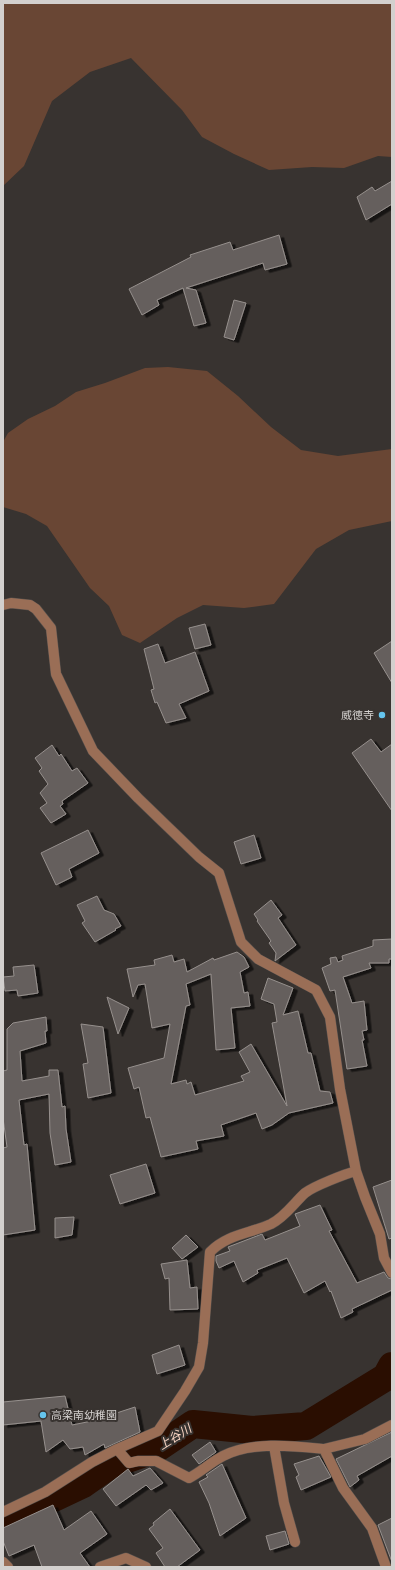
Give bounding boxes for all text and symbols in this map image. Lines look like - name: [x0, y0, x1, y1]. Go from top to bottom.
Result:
- place label: 威徳寺: [341, 709, 374, 722]
- marker: 威徳寺: [377, 710, 387, 720]
- place label: 高梁南幼稚園: [51, 1409, 117, 1422]
- marker: 高梁南幼稚園: [38, 1410, 48, 1420]
- water label: 上谷川: [156, 1420, 196, 1452]

